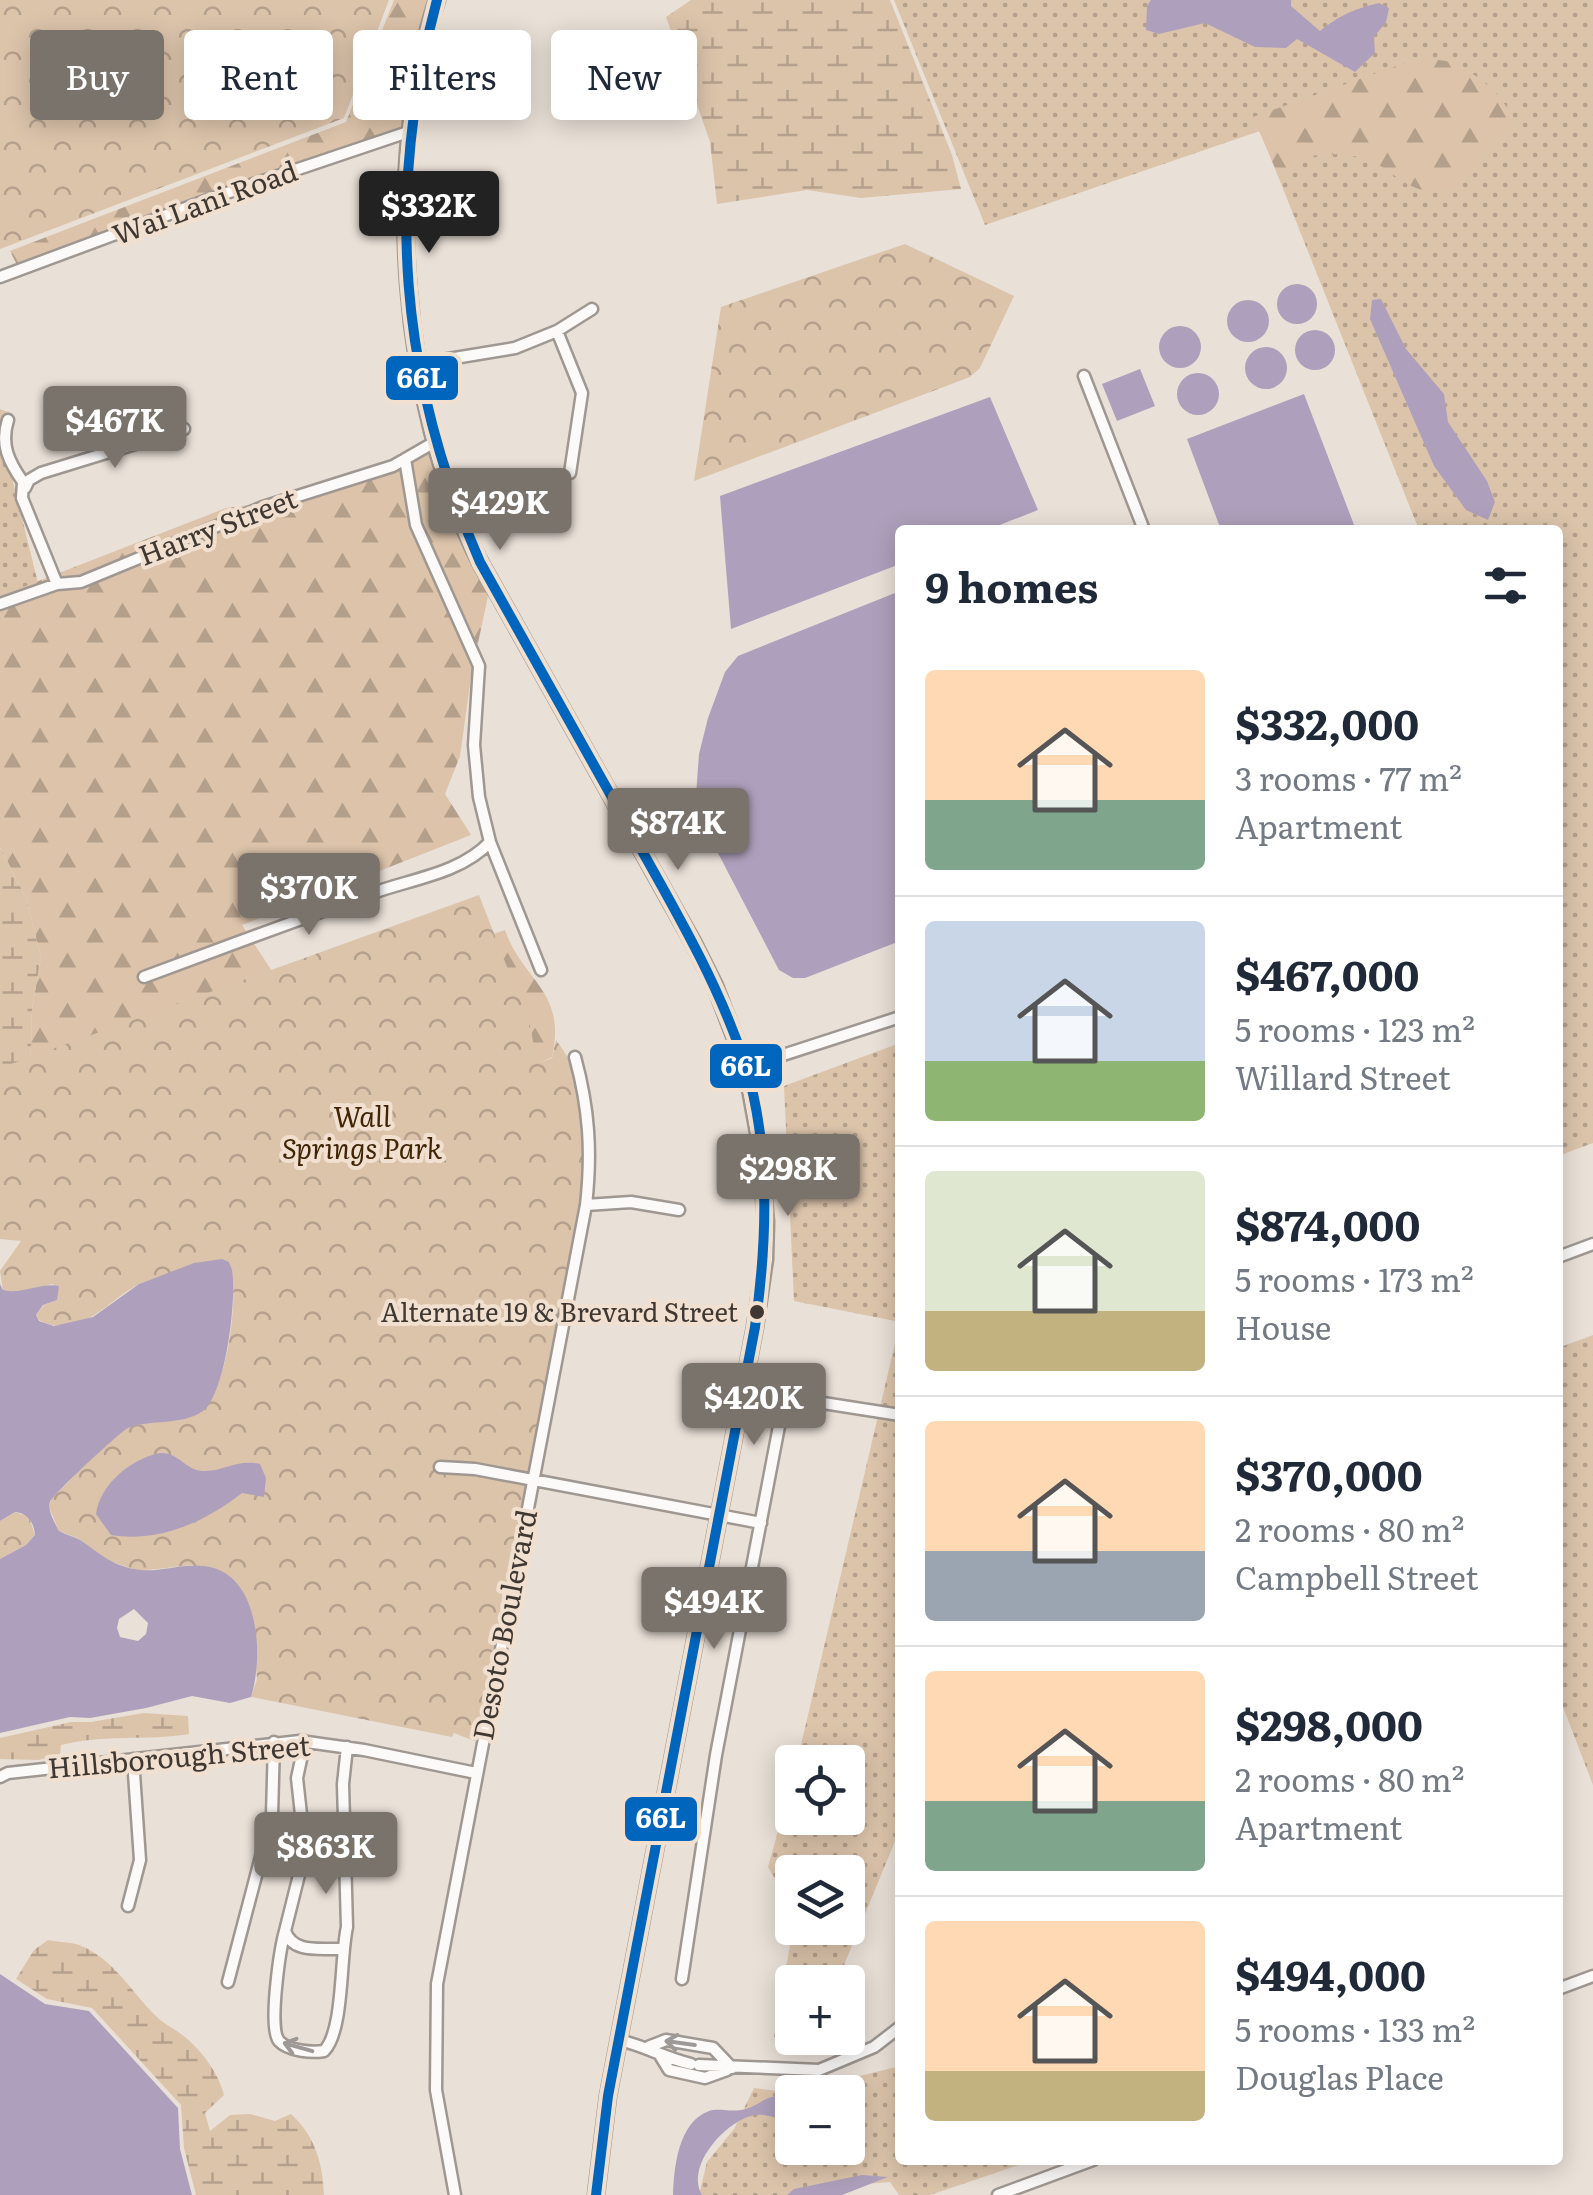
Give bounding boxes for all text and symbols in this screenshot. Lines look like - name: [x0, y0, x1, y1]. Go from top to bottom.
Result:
- chip: Buy: [30, 30, 164, 120]
- chip: Rent: [184, 30, 333, 120]
- chip: Filters: [353, 30, 531, 120]
- chip: New: [551, 30, 697, 120]
- street label: Wai Lani Road: [106, 148, 303, 254]
- pin: $332K: [359, 171, 499, 256]
- text: $332K: [381, 179, 477, 227]
- line badge: 66L: [384, 354, 460, 402]
- text: 66L: [397, 355, 447, 397]
- pin: $467K: [45, 386, 185, 471]
- text: $467K: [65, 394, 165, 442]
- pin: $429K: [430, 468, 570, 553]
- street label: Harry Street: [132, 475, 303, 575]
- text: $429K: [450, 476, 550, 524]
- text: 9 homes: [925, 554, 1098, 616]
- icon: filters: [1478, 558, 1533, 613]
- text: $332,000: [1235, 691, 1419, 753]
- icon: home: [1005, 710, 1125, 830]
- text: 3 rooms · 77 m²: [1235, 753, 1462, 801]
- pin: $874K: [608, 788, 748, 873]
- text: $874K: [630, 796, 726, 844]
- text: Apartment: [1235, 801, 1402, 849]
- pin: $370K: [239, 853, 379, 938]
- text: $370K: [260, 861, 358, 909]
- text: $467,000: [1235, 942, 1419, 1004]
- icon: home: [1005, 961, 1125, 1081]
- text: 5 rooms · 123 m²: [1235, 1004, 1475, 1052]
- line badge: 66L: [708, 1042, 784, 1090]
- text: 66L: [721, 1043, 771, 1085]
- text: Willard Street: [1235, 1052, 1451, 1100]
- park label: Wall Springs Park: [282, 1094, 443, 1168]
- pin: $298K: [718, 1134, 858, 1219]
- text: $298K: [739, 1142, 837, 1190]
- text: $874,000: [1235, 1192, 1420, 1254]
- icon: home: [1005, 1211, 1125, 1331]
- text: 5 rooms · 173 m²: [1235, 1254, 1474, 1302]
- place label: Alternate 19 & Brevard Street: [381, 1291, 738, 1330]
- marker: Alternate 19 & Brevard Street: [747, 1302, 767, 1322]
- text: House: [1235, 1302, 1331, 1350]
- pin: $420K: [684, 1363, 824, 1448]
- text: $420K: [704, 1371, 804, 1419]
- text: $370,000: [1235, 1442, 1423, 1504]
- icon: home: [1005, 1461, 1125, 1581]
- text: 2 rooms · 80 m²: [1235, 1504, 1465, 1552]
- street label: Desoto Boulevard: [460, 1506, 546, 1744]
- text: Campbell Street: [1235, 1552, 1478, 1600]
- pin: $494K: [644, 1567, 784, 1652]
- text: $494K: [664, 1575, 765, 1623]
- text: $298,000: [1235, 1692, 1423, 1754]
- icon: home: [1005, 1711, 1125, 1831]
- street label: Hillsborough Street: [46, 1723, 313, 1787]
- map controls: [775, 1745, 865, 2165]
- button: locate: [775, 1745, 865, 1835]
- text: 2 rooms · 80 m²: [1235, 1754, 1465, 1802]
- line badge: 66L: [623, 1795, 699, 1843]
- text: 66L: [636, 1795, 686, 1837]
- text: Apartment: [1235, 1802, 1402, 1850]
- pin: $863K: [256, 1812, 396, 1897]
- text: $863K: [276, 1820, 376, 1868]
- button: layers: [775, 1855, 865, 1945]
- text: $494,000: [1235, 1942, 1426, 2004]
- icon: home: [1005, 1961, 1125, 2081]
- button: +: [775, 1965, 865, 2055]
- text: 5 rooms · 133 m²: [1235, 2004, 1475, 2052]
- one-way arrow: [665, 2034, 697, 2052]
- one-way arrow: [283, 2037, 315, 2056]
- text: Douglas Place: [1235, 2052, 1444, 2100]
- button: −: [775, 2075, 865, 2165]

